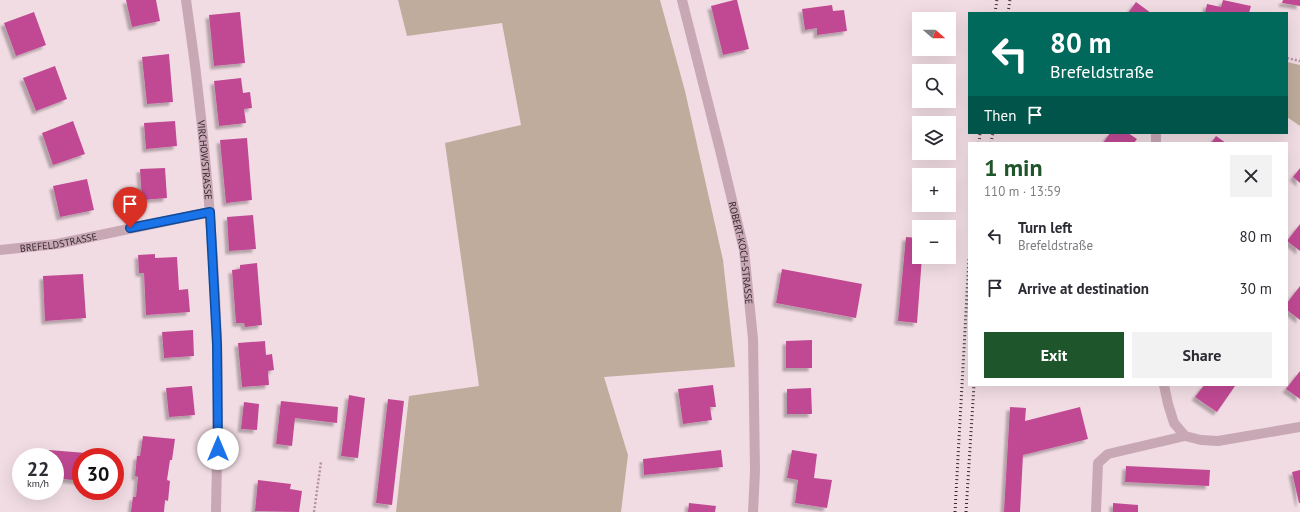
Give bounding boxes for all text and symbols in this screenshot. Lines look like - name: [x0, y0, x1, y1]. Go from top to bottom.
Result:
- north arrow: [912, 12, 956, 56]
- map controls: [912, 12, 956, 264]
- text: 80 m: [1050, 24, 1111, 61]
- icon: left: [984, 28, 1036, 80]
- text: Brefeldstraße: [1050, 60, 1154, 83]
- button: search: [912, 64, 956, 108]
- icon: arrive: [1024, 104, 1046, 126]
- text: Then: [984, 106, 1016, 125]
- button: layers: [912, 116, 956, 160]
- street label: VIRCHOWSTRASSE: [194, 118, 215, 200]
- text: 1 min: [984, 152, 1043, 183]
- button: close: [1230, 155, 1272, 197]
- button: +: [912, 168, 956, 212]
- text: 110 m · 13:59: [984, 183, 1061, 200]
- pin: [113, 187, 147, 228]
- icon: arrive: [119, 193, 141, 215]
- street label: ROBERT-KOCH-STRASSE: [726, 200, 755, 305]
- text: Turn left: [1018, 218, 1072, 237]
- button: −: [912, 220, 956, 264]
- icon: left: [984, 225, 1006, 247]
- text: 80 m: [1239, 227, 1272, 246]
- street label: BREFELDSTRASSE: [19, 230, 98, 255]
- text: Brefeldstraße: [1018, 237, 1093, 254]
- icon: arrive: [984, 277, 1006, 299]
- text: Arrive at destination: [1018, 279, 1149, 298]
- text: 30 m: [1239, 279, 1272, 298]
- button: Exit: [984, 332, 1124, 378]
- button: Share: [1132, 332, 1272, 378]
- position arrow: [197, 428, 239, 470]
- speed limit sign: 30: [72, 448, 124, 500]
- text: 22: [27, 456, 49, 482]
- text: km/h: [27, 477, 49, 490]

